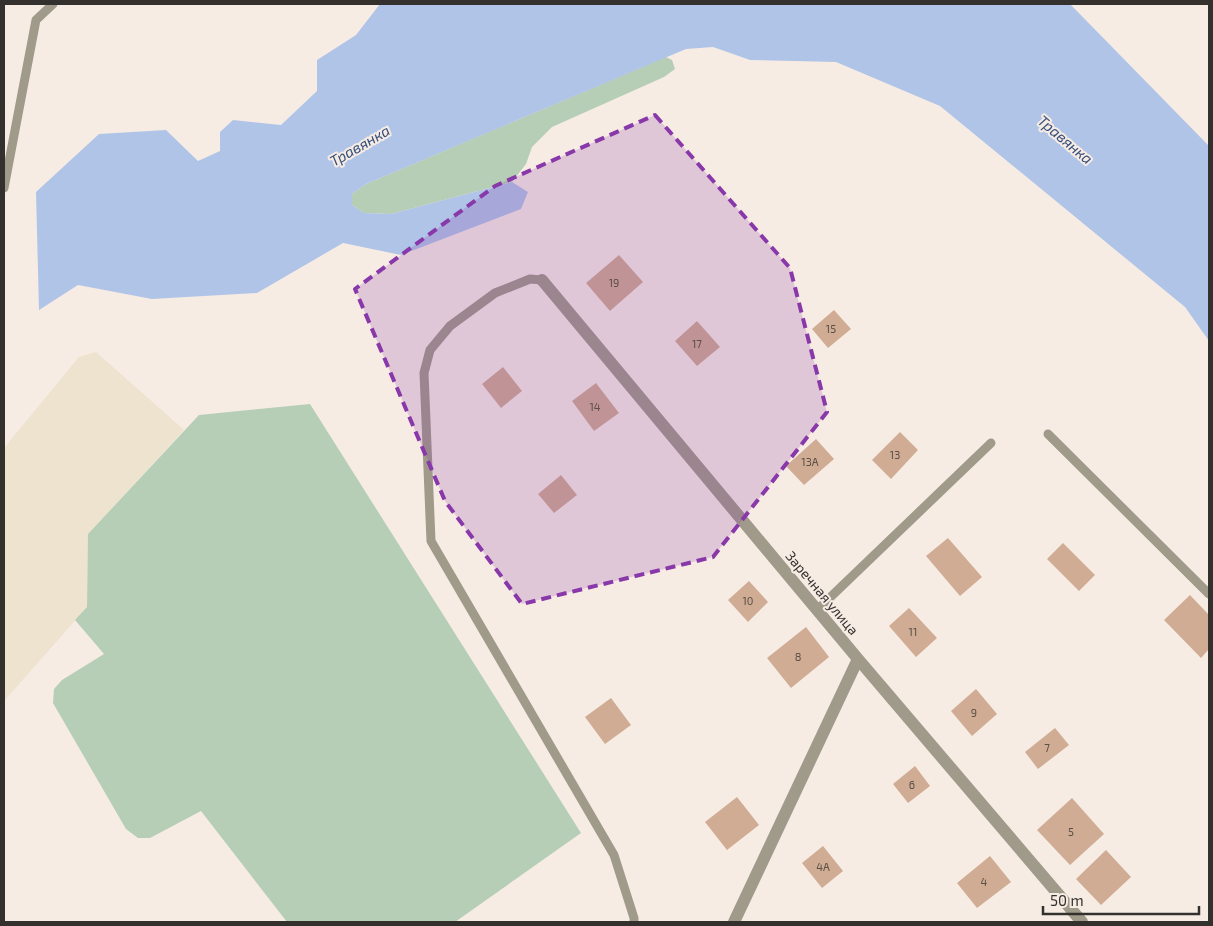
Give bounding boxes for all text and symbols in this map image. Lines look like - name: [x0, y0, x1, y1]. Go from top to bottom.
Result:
- water label: Травянка: [1034, 111, 1097, 167]
- water label: Травянка: [326, 121, 393, 170]
- house number: 19: [609, 276, 619, 289]
- house number: 15: [826, 322, 836, 335]
- house number: 17: [692, 337, 702, 350]
- house number: 14: [589, 400, 601, 413]
- house number: 13: [890, 448, 900, 461]
- house number: 13А: [801, 455, 819, 468]
- street label: Заречная улица: [782, 547, 862, 638]
- house number: 10: [742, 594, 754, 607]
- house number: 11: [909, 625, 917, 638]
- house number: 8: [795, 650, 801, 663]
- house number: 9: [971, 706, 977, 719]
- house number: 7: [1044, 741, 1050, 754]
- house number: 6: [909, 778, 915, 791]
- house number: 5: [1068, 825, 1074, 838]
- house number: 4А: [816, 860, 830, 873]
- house number: 4: [981, 875, 988, 888]
- scale bar: [1043, 884, 1199, 916]
- text: 50 m: [1050, 891, 1084, 909]

